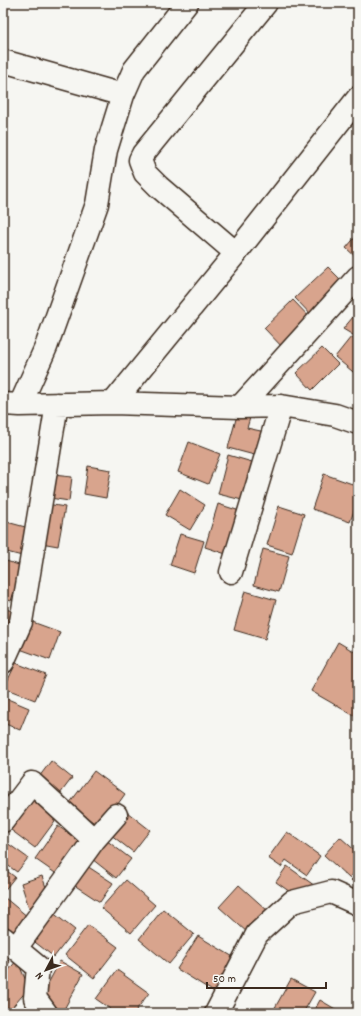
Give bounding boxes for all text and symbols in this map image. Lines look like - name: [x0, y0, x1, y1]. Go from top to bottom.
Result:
- north arrow: [26, 950, 66, 990]
- scale bar: [207, 964, 326, 990]
- text: N: [32, 968, 48, 983]
- text: 50 m: [213, 971, 236, 988]

